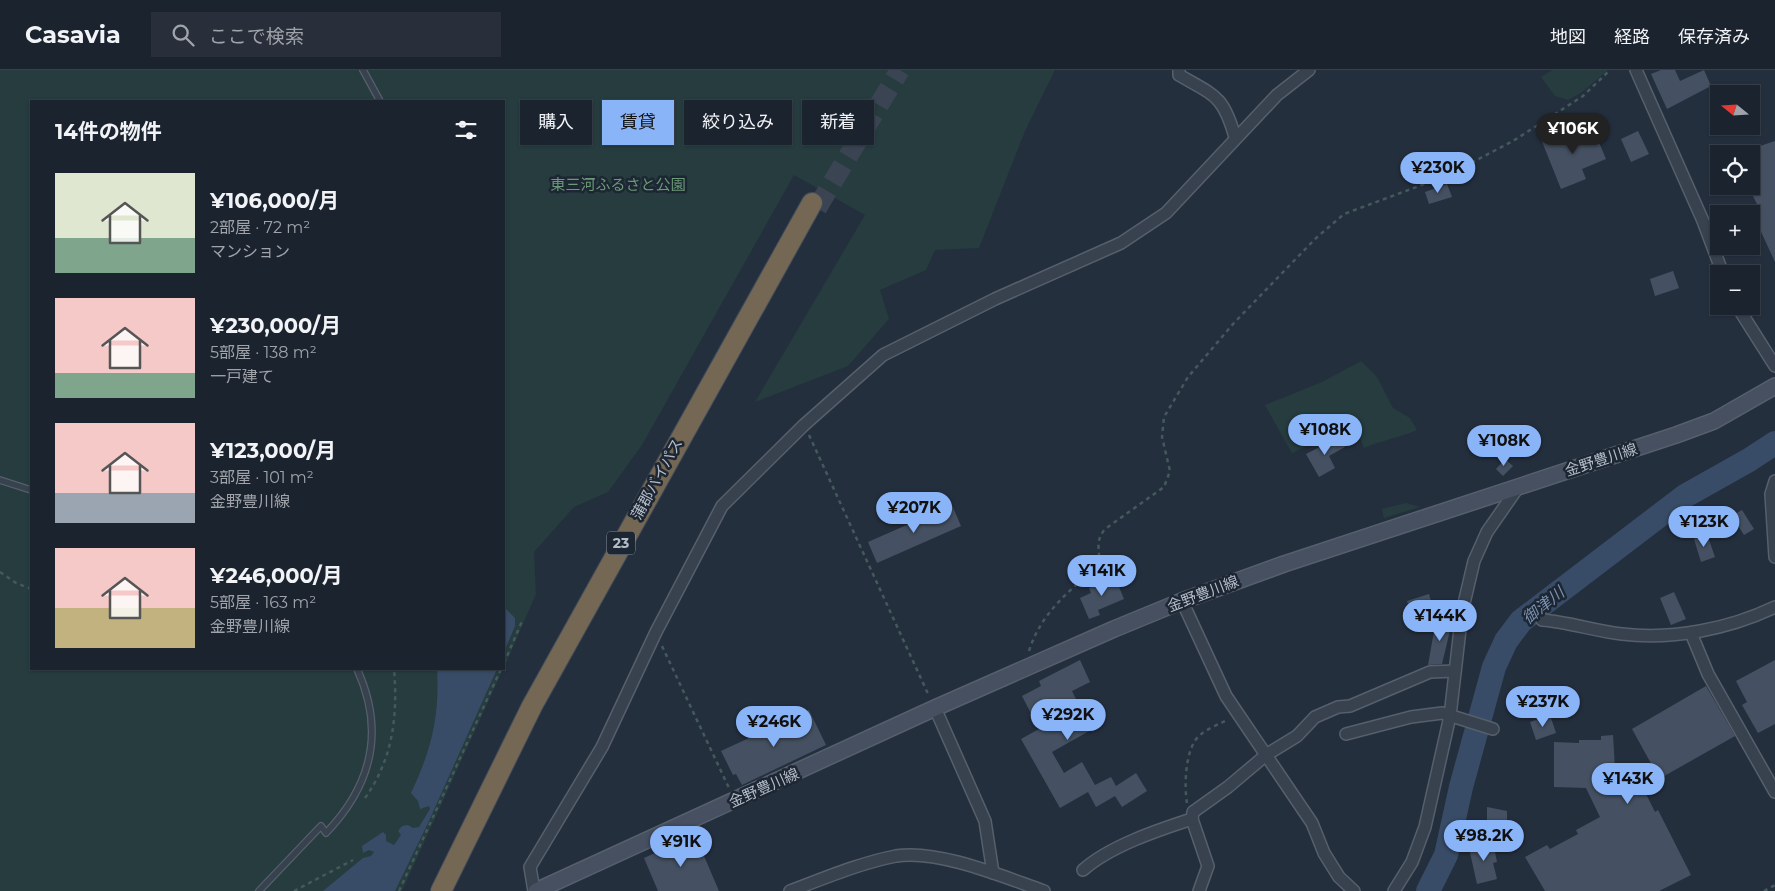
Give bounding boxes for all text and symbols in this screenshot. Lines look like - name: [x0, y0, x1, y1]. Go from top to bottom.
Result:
- search box: [151, 12, 501, 57]
- text: Casavia: [25, 20, 121, 49]
- icon: search: [169, 21, 197, 49]
- text: ここで検索: [209, 25, 304, 48]
- text: 地図: [1550, 26, 1586, 48]
- text: 経路: [1614, 26, 1650, 48]
- text: 保存済み: [1678, 26, 1750, 48]
- north arrow: [1710, 85, 1760, 135]
- map controls: [1710, 85, 1760, 315]
- chip: 購入: [520, 100, 592, 145]
- chip: 賃貸: [602, 100, 674, 145]
- chip: 絞り込み: [684, 100, 792, 145]
- chip: 新着: [802, 100, 874, 145]
- pin: ¥106K: [1538, 112, 1608, 155]
- icon: filters: [452, 116, 480, 144]
- text: 14件の物件: [55, 119, 162, 144]
- text: ¥106K: [1547, 119, 1599, 138]
- button: locate: [1710, 145, 1760, 195]
- pin: ¥230K: [1403, 152, 1473, 194]
- text: ¥230K: [1411, 158, 1465, 177]
- park label: 東三河ふるさと公園: [550, 175, 686, 194]
- text: ¥106,000/月: [210, 188, 339, 213]
- icon: home: [95, 193, 155, 253]
- button: +: [1710, 205, 1760, 255]
- text: 2部屋 · 72 m²: [210, 218, 310, 237]
- text: マンション: [210, 242, 290, 261]
- button: −: [1710, 265, 1760, 315]
- text: ¥230,000/月: [210, 313, 341, 338]
- icon: home: [95, 318, 155, 378]
- text: 5部屋 · 138 m²: [210, 343, 317, 362]
- text: 一戸建て: [210, 367, 274, 386]
- pin: ¥108K: [1290, 414, 1360, 456]
- text: ¥108K: [1299, 420, 1351, 439]
- pin: ¥108K: [1469, 424, 1539, 467]
- text: ¥108K: [1478, 431, 1530, 450]
- street label: 蒲郡バイパス: [627, 435, 687, 523]
- text: ¥123,000/月: [210, 438, 336, 463]
- street label: 金野豊川線: [1562, 439, 1639, 480]
- icon: home: [95, 443, 155, 503]
- text: 3部屋 · 101 m²: [210, 468, 314, 487]
- text: 金野豊川線: [210, 492, 290, 511]
- pin: ¥207K: [879, 492, 949, 534]
- text: ¥207K: [887, 498, 941, 517]
- pin: ¥123K: [1669, 506, 1739, 548]
- text: ¥123K: [1679, 512, 1729, 531]
- road number: 23: [607, 532, 635, 554]
- pin: ¥141K: [1067, 554, 1137, 597]
- text: ¥141K: [1078, 561, 1126, 580]
- text: ¥246,000/月: [210, 563, 343, 588]
- icon: home: [95, 568, 155, 628]
- street label: 金野豊川線: [1164, 571, 1241, 616]
- water label: 御津川: [1519, 582, 1569, 628]
- text: 5部屋 · 163 m²: [210, 593, 316, 612]
- pin: ¥144K: [1405, 600, 1475, 642]
- text: ¥144K: [1414, 606, 1466, 625]
- text: 金野豊川線: [210, 617, 290, 636]
- pin: ¥237K: [1508, 686, 1578, 728]
- text: ¥237K: [1517, 692, 1569, 711]
- pin: ¥292K: [1033, 698, 1103, 741]
- text: ¥292K: [1042, 705, 1094, 724]
- pin: ¥246K: [739, 706, 809, 748]
- text: ¥246K: [747, 712, 801, 731]
- pin: ¥143K: [1593, 762, 1663, 805]
- street label: 金野豊川線: [726, 764, 802, 811]
- text: ¥143K: [1603, 769, 1653, 788]
- pin: ¥98.2K: [1443, 820, 1525, 862]
- pin: ¥91K: [651, 826, 711, 868]
- text: ¥98.2K: [1455, 826, 1513, 845]
- text: ¥91K: [661, 832, 701, 851]

